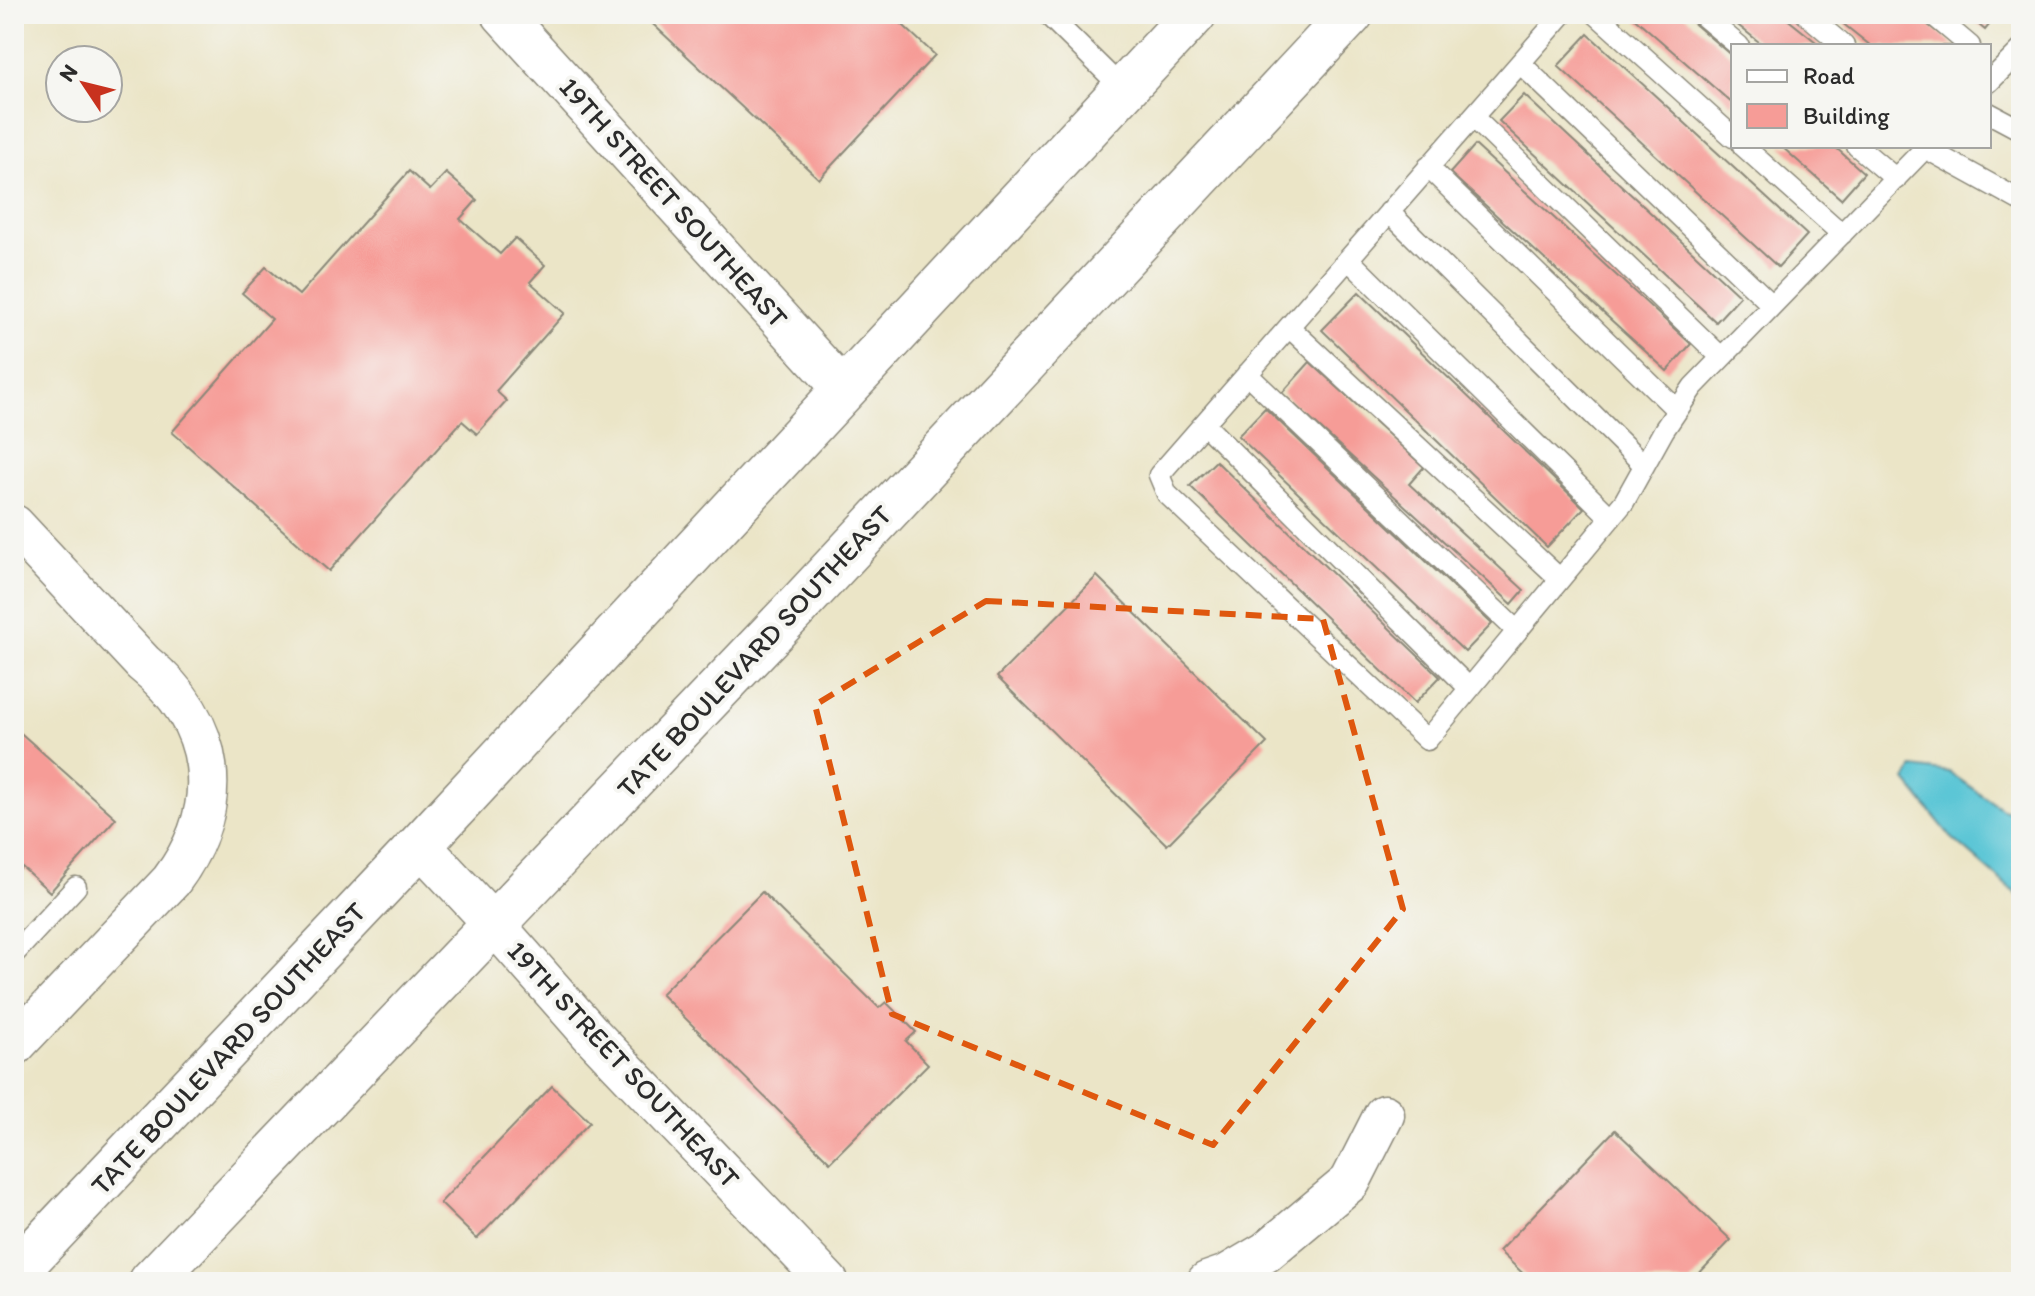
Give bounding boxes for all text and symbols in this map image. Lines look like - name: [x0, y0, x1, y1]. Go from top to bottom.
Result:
- north arrow: [44, 44, 124, 124]
- legend: [1731, 44, 1991, 148]
- text: N: [53, 59, 83, 87]
- text: Road: [1803, 61, 1855, 90]
- street label: 19TH STREET SOUTHEAST: [552, 70, 796, 335]
- text: Building: [1803, 101, 1890, 130]
- street label: TATE BOULEVARD SOUTHEAST: [609, 497, 899, 804]
- street label: TATE BOULEVARD SOUTHEAST: [83, 894, 373, 1201]
- street label: 19TH STREET SOUTHEAST: [501, 933, 748, 1195]

